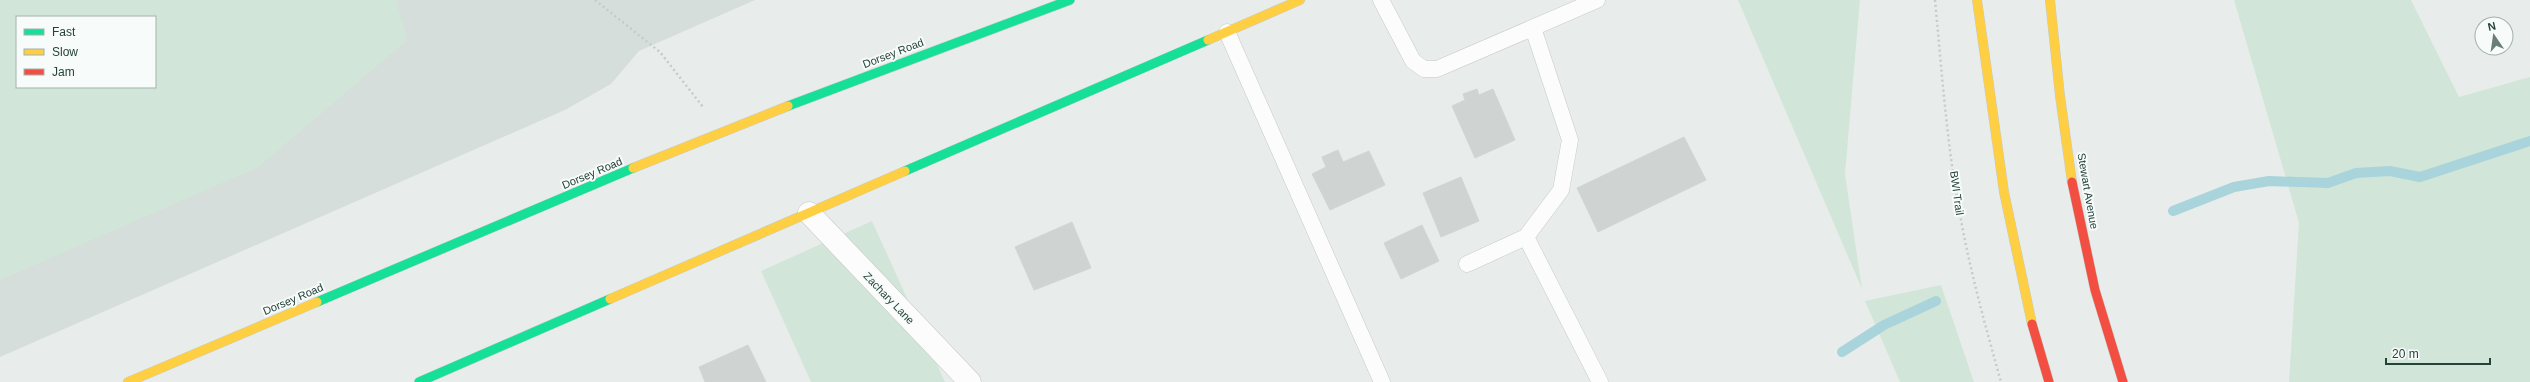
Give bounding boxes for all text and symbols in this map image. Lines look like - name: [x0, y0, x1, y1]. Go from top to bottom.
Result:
- legend: [16, 16, 156, 88]
- north arrow: [2474, 16, 2514, 56]
- text: N: [2487, 20, 2497, 33]
- text: Fast: [52, 25, 76, 39]
- street label: Dorsey Road: [861, 36, 925, 70]
- text: Slow: [52, 45, 78, 59]
- text: Jam: [52, 65, 75, 79]
- street label: Stewart Avenue: [2075, 152, 2101, 230]
- street label: Dorsey Road: [560, 155, 624, 191]
- street label: BWI Trail: [1948, 170, 1966, 216]
- street label: Zachary Lane: [861, 270, 917, 326]
- street label: Dorsey Road: [261, 281, 325, 317]
- scale bar: [2386, 340, 2490, 366]
- text: 20 m: [2392, 347, 2419, 361]

